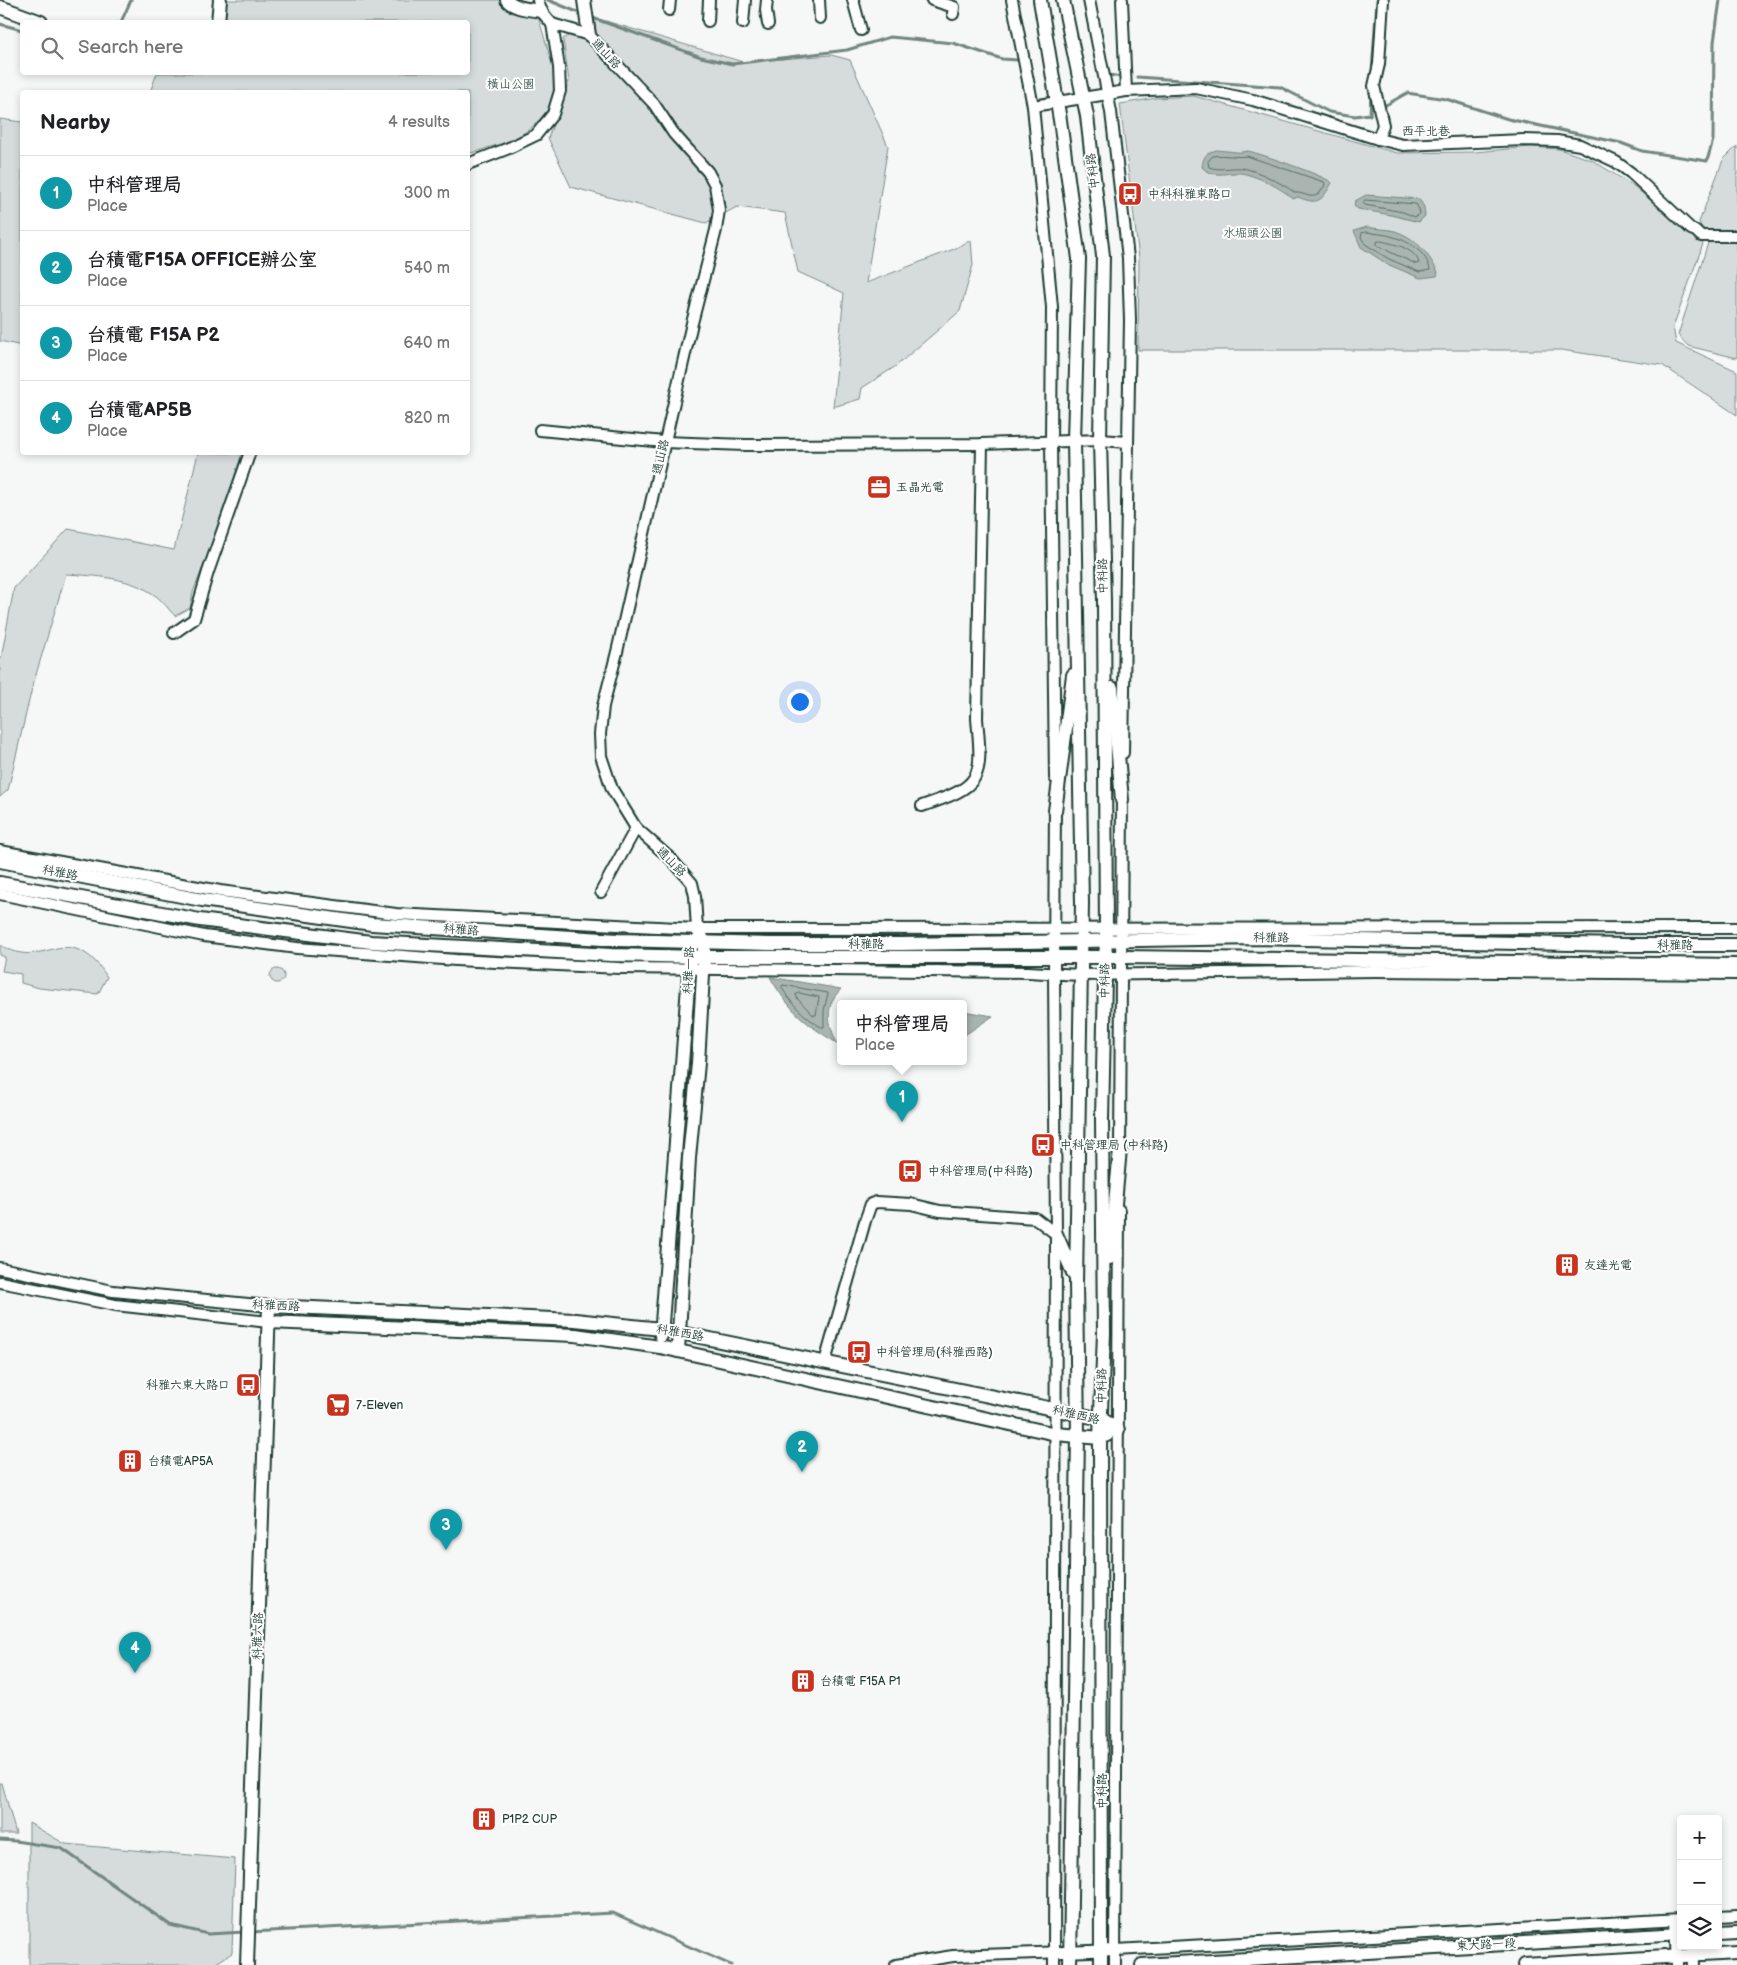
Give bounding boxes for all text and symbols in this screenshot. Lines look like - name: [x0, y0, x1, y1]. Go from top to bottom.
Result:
- search box: [20, 20, 470, 75]
- icon: search: [38, 34, 66, 62]
- text: Search here: [78, 36, 183, 59]
- street label: 通山路: [588, 36, 624, 72]
- park label: 橫山公園: [487, 77, 535, 92]
- text: Nearby: [40, 110, 110, 135]
- text: 4 results: [388, 113, 450, 132]
- street label: 西平北巷: [1402, 124, 1450, 139]
- street label: 中科路: [1083, 152, 1103, 190]
- text: 中科管理局: [87, 174, 182, 197]
- bus stop icon: 中科科雅東路口: [1117, 181, 1143, 207]
- text: 1: [53, 184, 59, 203]
- text: 300 m: [404, 184, 450, 203]
- place label: 中科科雅東路口: [1148, 187, 1232, 202]
- text: Place: [87, 197, 128, 216]
- park label: 水堀頭公園: [1223, 226, 1283, 241]
- text: 台積電F15A OFFICE辦公室: [87, 249, 317, 272]
- text: 2: [51, 259, 61, 278]
- text: 540 m: [404, 259, 450, 278]
- text: Place: [87, 272, 128, 291]
- text: 台積電 F15A P2: [87, 324, 220, 347]
- text: 3: [51, 334, 61, 353]
- text: 640 m: [404, 334, 450, 353]
- text: Place: [87, 347, 128, 366]
- text: 台積電AP5B: [87, 399, 192, 422]
- text: 4: [51, 409, 61, 428]
- text: 820 m: [404, 409, 450, 428]
- text: Place: [87, 422, 128, 441]
- street label: 通山路: [650, 438, 672, 476]
- office icon: 玉晶光電: [866, 474, 892, 500]
- place label: 玉晶光電: [896, 480, 944, 495]
- street label: 中科路: [1095, 558, 1111, 594]
- your location: [787, 689, 813, 715]
- street label: 通山路: [653, 844, 689, 880]
- street label: 科雅路: [41, 862, 79, 884]
- street label: 科雅路: [443, 921, 479, 939]
- street label: 科雅路: [1253, 930, 1289, 946]
- street label: 科雅路: [848, 937, 884, 952]
- street label: 科雅路: [1657, 938, 1693, 953]
- street label: 科雅一路: [680, 946, 698, 994]
- street label: 中科路: [1097, 963, 1113, 999]
- popup: [837, 1000, 967, 1065]
- text: 中科管理局: [854, 1013, 950, 1036]
- text: Place: [854, 1036, 895, 1055]
- pin: 1: [886, 1081, 918, 1122]
- bus stop icon: 中科管理局 (中科路): [1030, 1132, 1056, 1158]
- place label: 中科管理局 (中科路): [1060, 1138, 1168, 1153]
- bus stop icon: 中科管理局(中科路): [897, 1158, 923, 1184]
- place label: 中科管理局(中科路): [928, 1164, 1033, 1179]
- building icon: 友達光電: [1554, 1252, 1580, 1278]
- place label: 友達光電: [1584, 1258, 1632, 1273]
- street label: 科雅西路: [252, 1297, 300, 1315]
- street label: 科雅西路: [655, 1321, 705, 1345]
- bus stop icon: 中科管理局(科雅西路): [846, 1339, 872, 1365]
- place label: 中科管理局(科雅西路): [876, 1345, 993, 1360]
- street label: 中科路: [1094, 1368, 1110, 1404]
- bus stop icon: 科雅六東大路口: [235, 1372, 261, 1398]
- place label: 科雅六東大路口: [146, 1378, 230, 1393]
- supermarket icon: 7-Eleven: [325, 1392, 351, 1418]
- place label: 7-Eleven: [356, 1398, 404, 1413]
- street label: 科雅西路: [1051, 1402, 1101, 1428]
- pin: 2: [786, 1431, 818, 1472]
- building icon: 台積電AP5A: [117, 1448, 143, 1474]
- place label: 台積電AP5A: [148, 1454, 214, 1469]
- pin: 3: [430, 1509, 462, 1550]
- street label: 科雅六路: [250, 1612, 266, 1660]
- pin: 4: [119, 1632, 151, 1673]
- building icon: 台積電 F15A P1: [790, 1668, 816, 1694]
- place label: 台積電 F15A P1: [820, 1674, 901, 1689]
- street label: 中科路: [1095, 1773, 1110, 1809]
- building icon: P1P2 CUP: [471, 1806, 497, 1832]
- place label: P1P2 CUP: [502, 1812, 557, 1827]
- map controls: [1677, 1815, 1722, 1950]
- button: +: [1677, 1815, 1722, 1860]
- button: −: [1677, 1860, 1722, 1905]
- button: layers: [1677, 1905, 1722, 1950]
- street label: 東大路一段: [1456, 1936, 1516, 1954]

